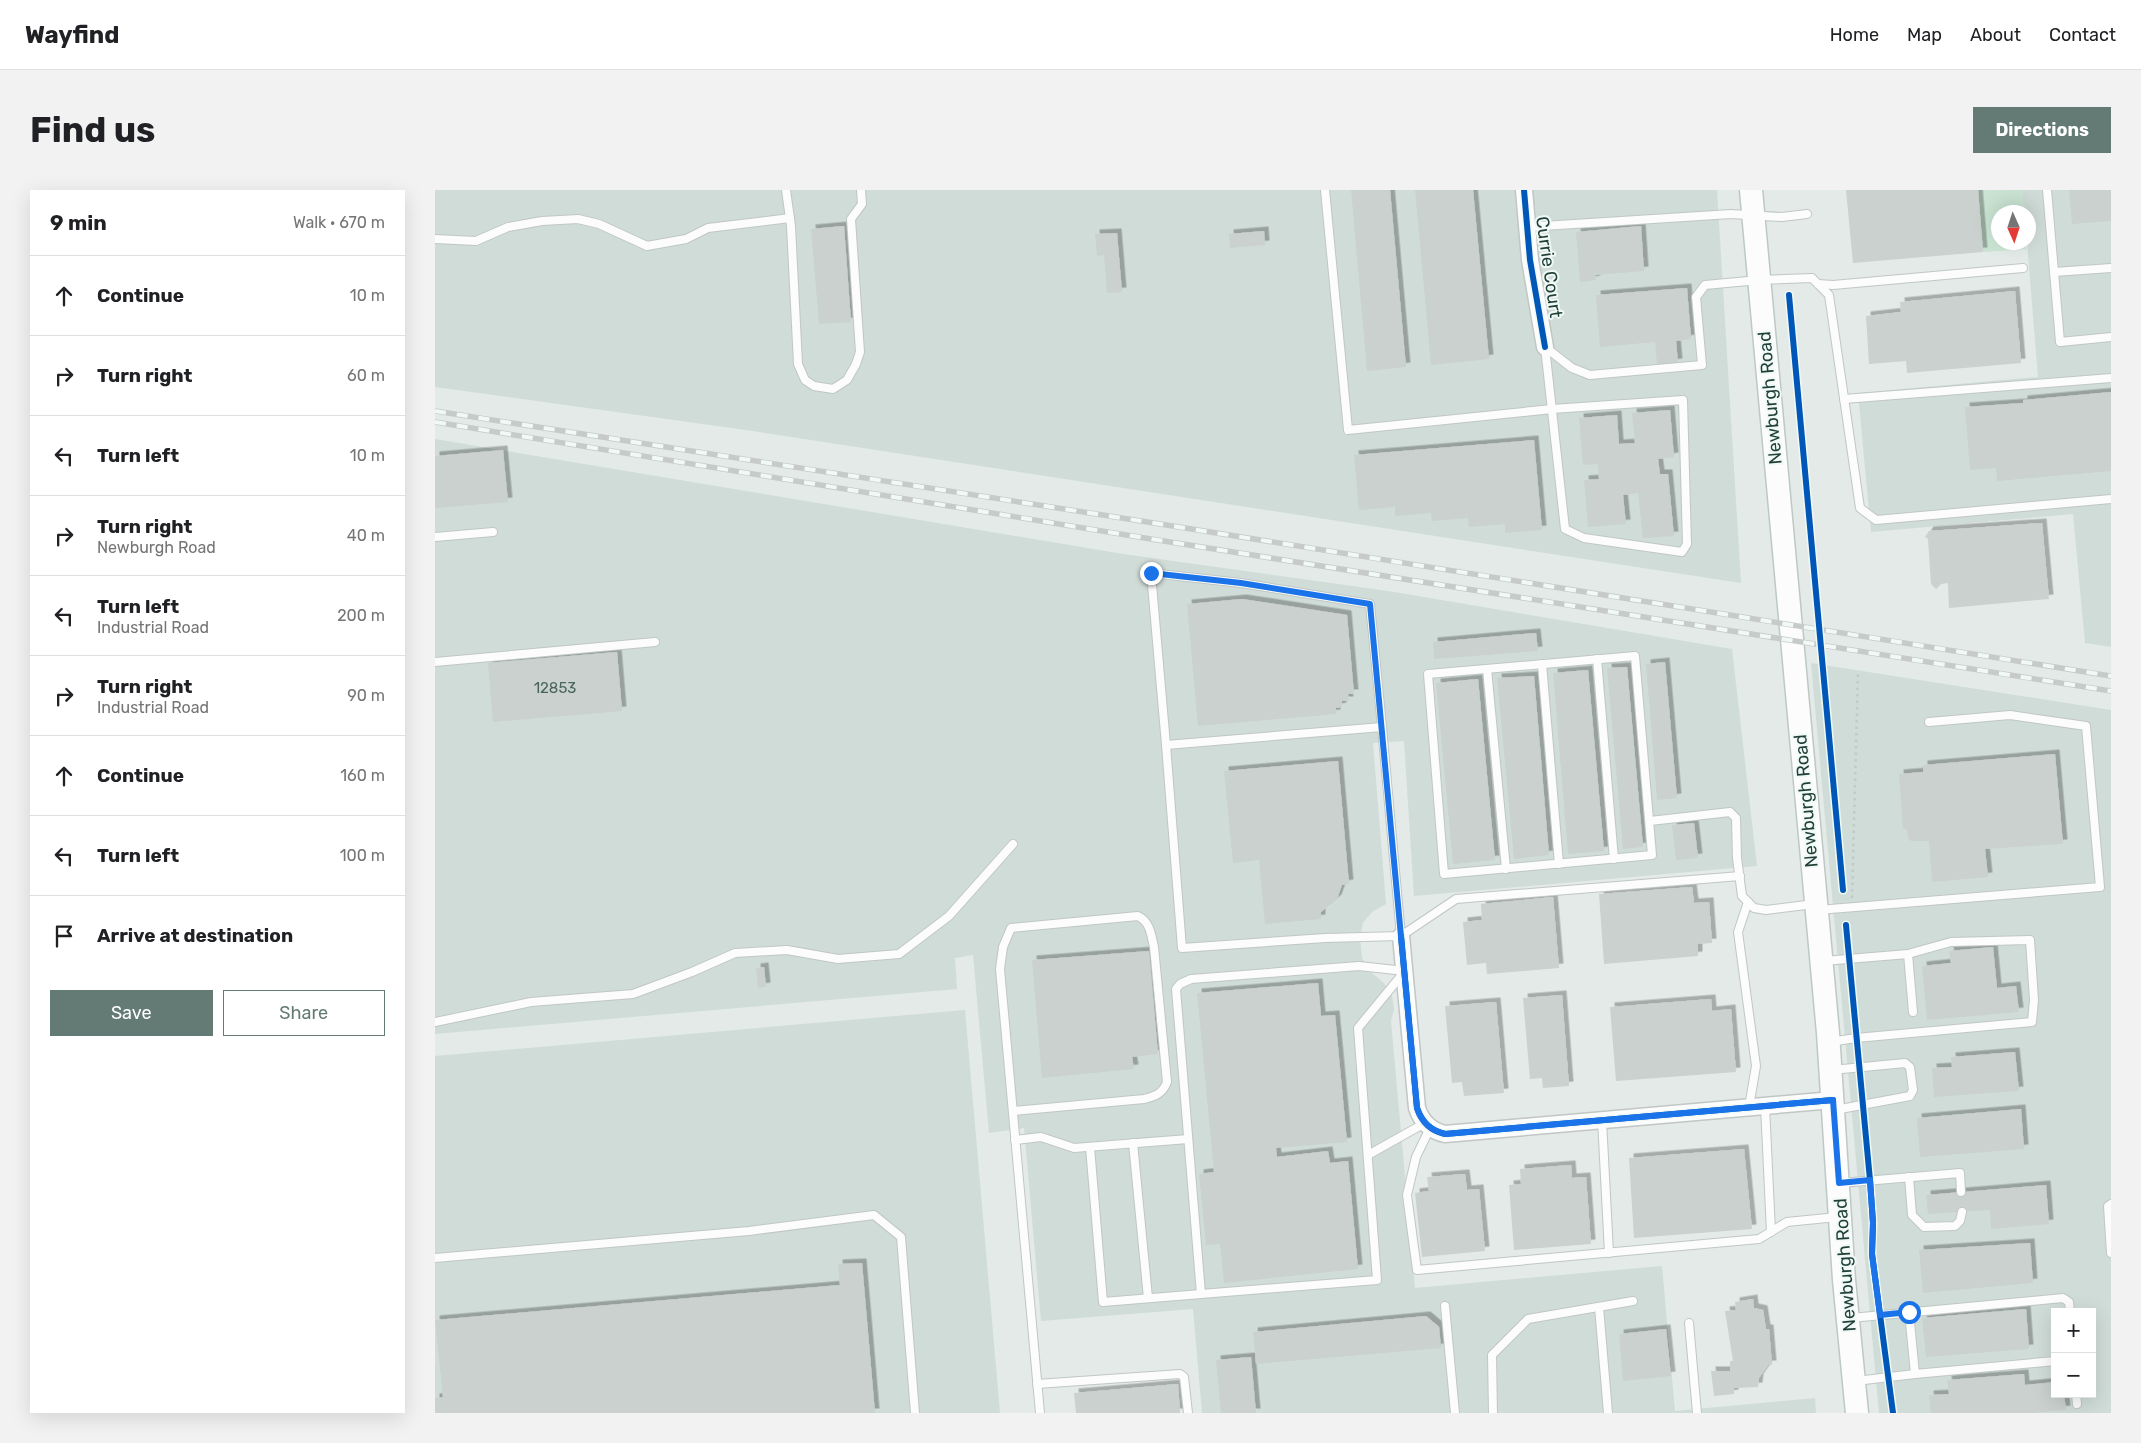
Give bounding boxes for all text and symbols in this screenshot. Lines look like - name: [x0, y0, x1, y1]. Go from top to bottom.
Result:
- text: Wayfind: [25, 21, 119, 49]
- text: Home: [1830, 24, 1879, 46]
- text: Map: [1907, 24, 1942, 46]
- text: About: [1970, 24, 2021, 46]
- text: Contact: [2049, 24, 2116, 46]
- button: Directions: [1973, 107, 2111, 153]
- text: Find us: [30, 109, 155, 151]
- north arrow: [1991, 205, 2036, 250]
- text: 9 min: [50, 210, 107, 235]
- text: Walk · 670 m: [293, 213, 385, 232]
- street label: Currie Court: [1531, 215, 1567, 319]
- icon: ahead: [50, 282, 78, 310]
- text: Continue: [97, 284, 184, 307]
- text: 10 m: [350, 286, 385, 305]
- street label: Newburgh Road: [1753, 330, 1787, 466]
- icon: right: [50, 362, 78, 390]
- text: Turn right: [97, 364, 192, 387]
- text: 60 m: [347, 366, 385, 385]
- icon: left: [50, 442, 78, 470]
- text: Turn left: [97, 444, 179, 467]
- text: 10 m: [350, 446, 385, 465]
- text: Turn right: [97, 515, 192, 538]
- icon: right: [50, 522, 78, 550]
- text: 40 m: [347, 526, 385, 545]
- text: Newburgh Road: [97, 538, 216, 557]
- route end: [1140, 562, 1163, 585]
- text: Turn left: [97, 595, 179, 618]
- icon: left: [50, 602, 78, 630]
- text: 200 m: [337, 606, 385, 625]
- text: Industrial Road: [97, 618, 209, 637]
- text: Turn right: [97, 675, 192, 698]
- house number: 12853: [534, 679, 576, 697]
- icon: right: [50, 682, 78, 710]
- text: 90 m: [347, 686, 385, 705]
- text: Industrial Road: [97, 698, 209, 717]
- street label: Newburgh Road: [1789, 733, 1823, 869]
- icon: ahead: [50, 762, 78, 790]
- text: Continue: [97, 764, 184, 787]
- text: 160 m: [340, 766, 385, 785]
- icon: left: [50, 842, 78, 870]
- text: Turn left: [97, 844, 179, 867]
- text: 100 m: [340, 846, 385, 865]
- icon: arrive: [50, 922, 78, 950]
- text: Arrive at destination: [97, 924, 293, 947]
- button: Save: [50, 990, 213, 1036]
- button: Share: [223, 990, 385, 1036]
- street label: Newburgh Road: [1829, 1198, 1861, 1332]
- route start: [1898, 1301, 1921, 1324]
- map controls: [2051, 1308, 2096, 1398]
- button: +: [2051, 1308, 2096, 1353]
- button: −: [2051, 1353, 2096, 1398]

